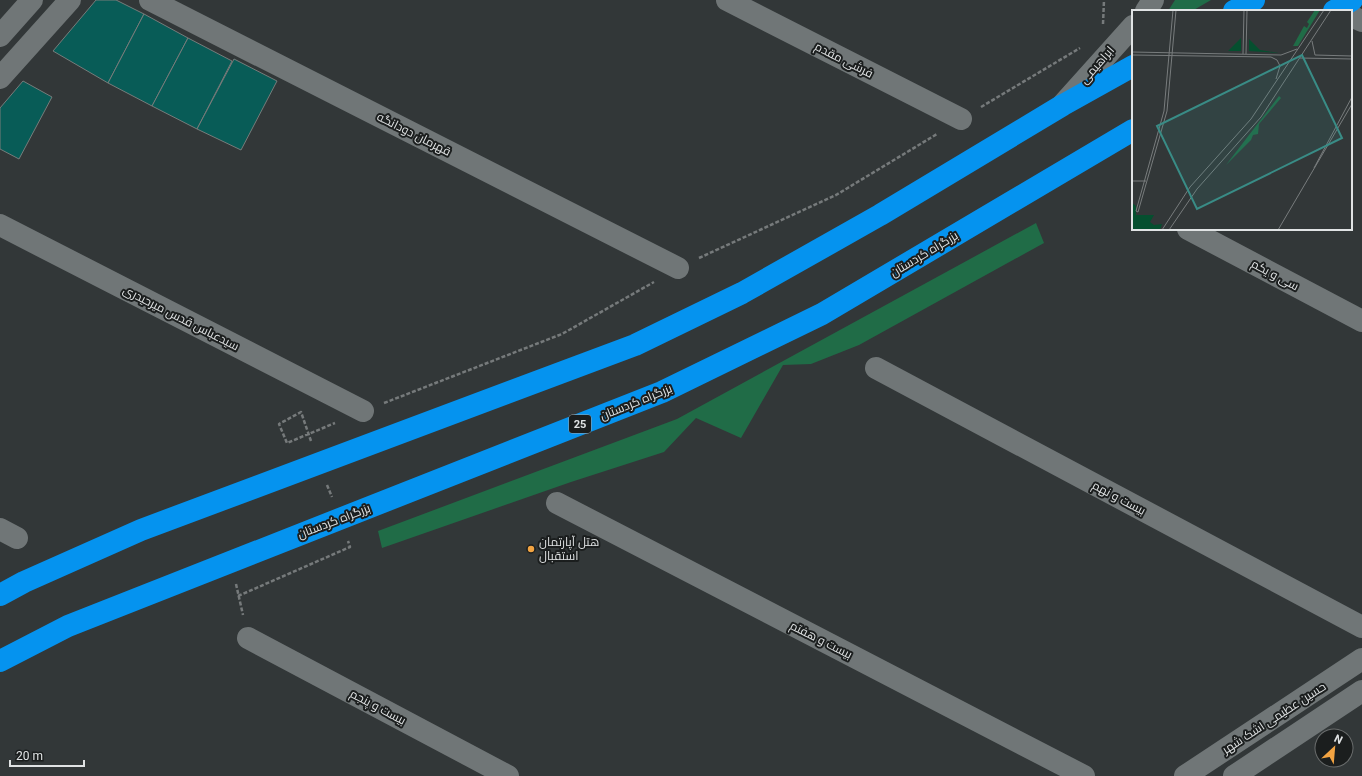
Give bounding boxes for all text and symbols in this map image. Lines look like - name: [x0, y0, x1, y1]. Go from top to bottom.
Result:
- inset map: [1132, 10, 1352, 230]
- street label: فرشی مقدم: [812, 39, 876, 82]
- street label: ابراهیمی: [1077, 43, 1117, 87]
- street label: قهرمان دودانگه: [375, 109, 453, 159]
- street label: بزرگراه کردستان: [887, 228, 961, 280]
- street label: سی و یکم: [1248, 257, 1301, 294]
- street label: سیدعباس قدس میرحیدری: [121, 283, 241, 353]
- street label: بزرگراه کردستان: [598, 381, 674, 423]
- road number: 25: [569, 415, 591, 433]
- street label: بیست و نهم: [1089, 478, 1148, 519]
- street label: بزرگراه کردستان: [296, 501, 372, 541]
- place label: هتل آپارتمان استقبال: [539, 535, 599, 563]
- marker: هتل آپارتمان استقبال: [526, 544, 536, 554]
- street label: بیست و هفتم: [787, 618, 854, 663]
- street label: حسین عظیمی اشک شهر: [1219, 679, 1328, 757]
- street label: بیست و پنجم: [347, 686, 408, 729]
- north arrow: [1314, 728, 1354, 768]
- text: N: [1332, 732, 1345, 747]
- scale bar: [10, 742, 84, 768]
- text: 20 m: [16, 749, 43, 763]

